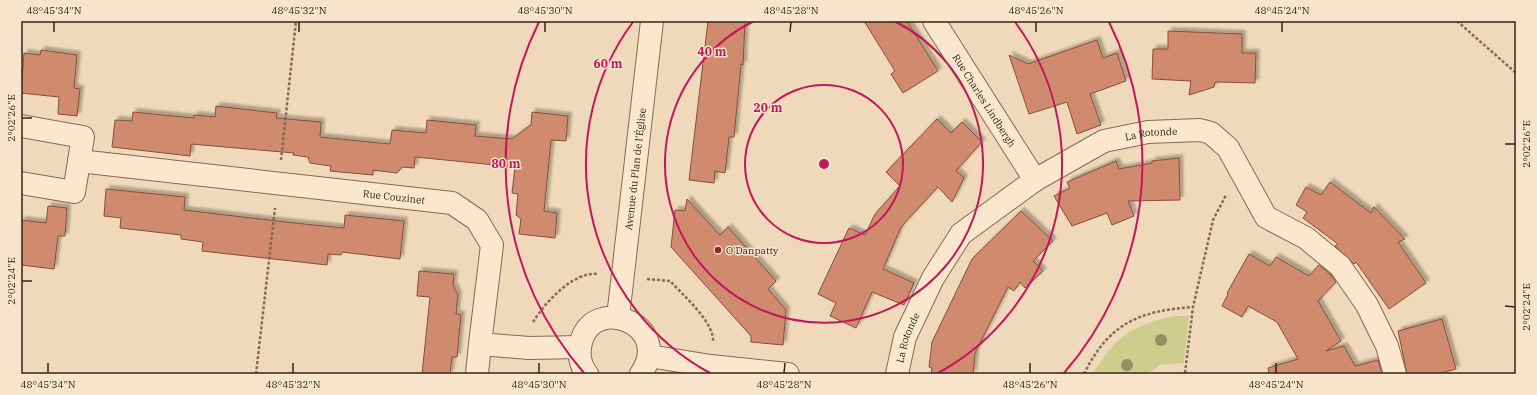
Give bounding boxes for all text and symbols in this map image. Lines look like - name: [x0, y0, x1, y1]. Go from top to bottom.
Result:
- text: 48°45'34"N: [27, 4, 82, 17]
- text: 48°45'32"N: [272, 4, 327, 17]
- text: 48°45'30"N: [518, 4, 573, 17]
- text: 48°45'28"N: [764, 4, 819, 17]
- text: 48°45'26"N: [1009, 4, 1064, 17]
- text: 48°45'24"N: [1255, 4, 1310, 17]
- text: 40 m: [698, 44, 727, 59]
- street label: Rue Charles Lindbergh: [950, 51, 1019, 149]
- text: 60 m: [594, 56, 623, 71]
- text: 2°02'26"E: [5, 94, 18, 142]
- text: 20 m: [754, 100, 783, 115]
- street label: Avenue du Plan de l'Église: [622, 107, 648, 231]
- text: 2°02'26"E: [1520, 120, 1533, 168]
- street label: La Rotonde: [1124, 124, 1178, 143]
- text: 80 m: [492, 156, 521, 171]
- centre of rings: [817, 157, 831, 171]
- street label: Rue Couzinet: [362, 187, 426, 206]
- place label: O'Danpatty: [726, 244, 779, 257]
- marker: O'Danpatty: [713, 245, 723, 255]
- text: 2°02'24"E: [5, 257, 18, 305]
- text: 2°02'24"E: [1520, 283, 1533, 331]
- street label: La Rotonde: [893, 310, 922, 364]
- text: 48°45'34"N: [21, 378, 76, 391]
- text: 48°45'32"N: [266, 378, 321, 391]
- text: 48°45'30"N: [512, 378, 567, 391]
- text: 48°45'28"N: [757, 378, 812, 391]
- text: 48°45'26"N: [1003, 378, 1058, 391]
- text: 48°45'24"N: [1249, 378, 1304, 391]

